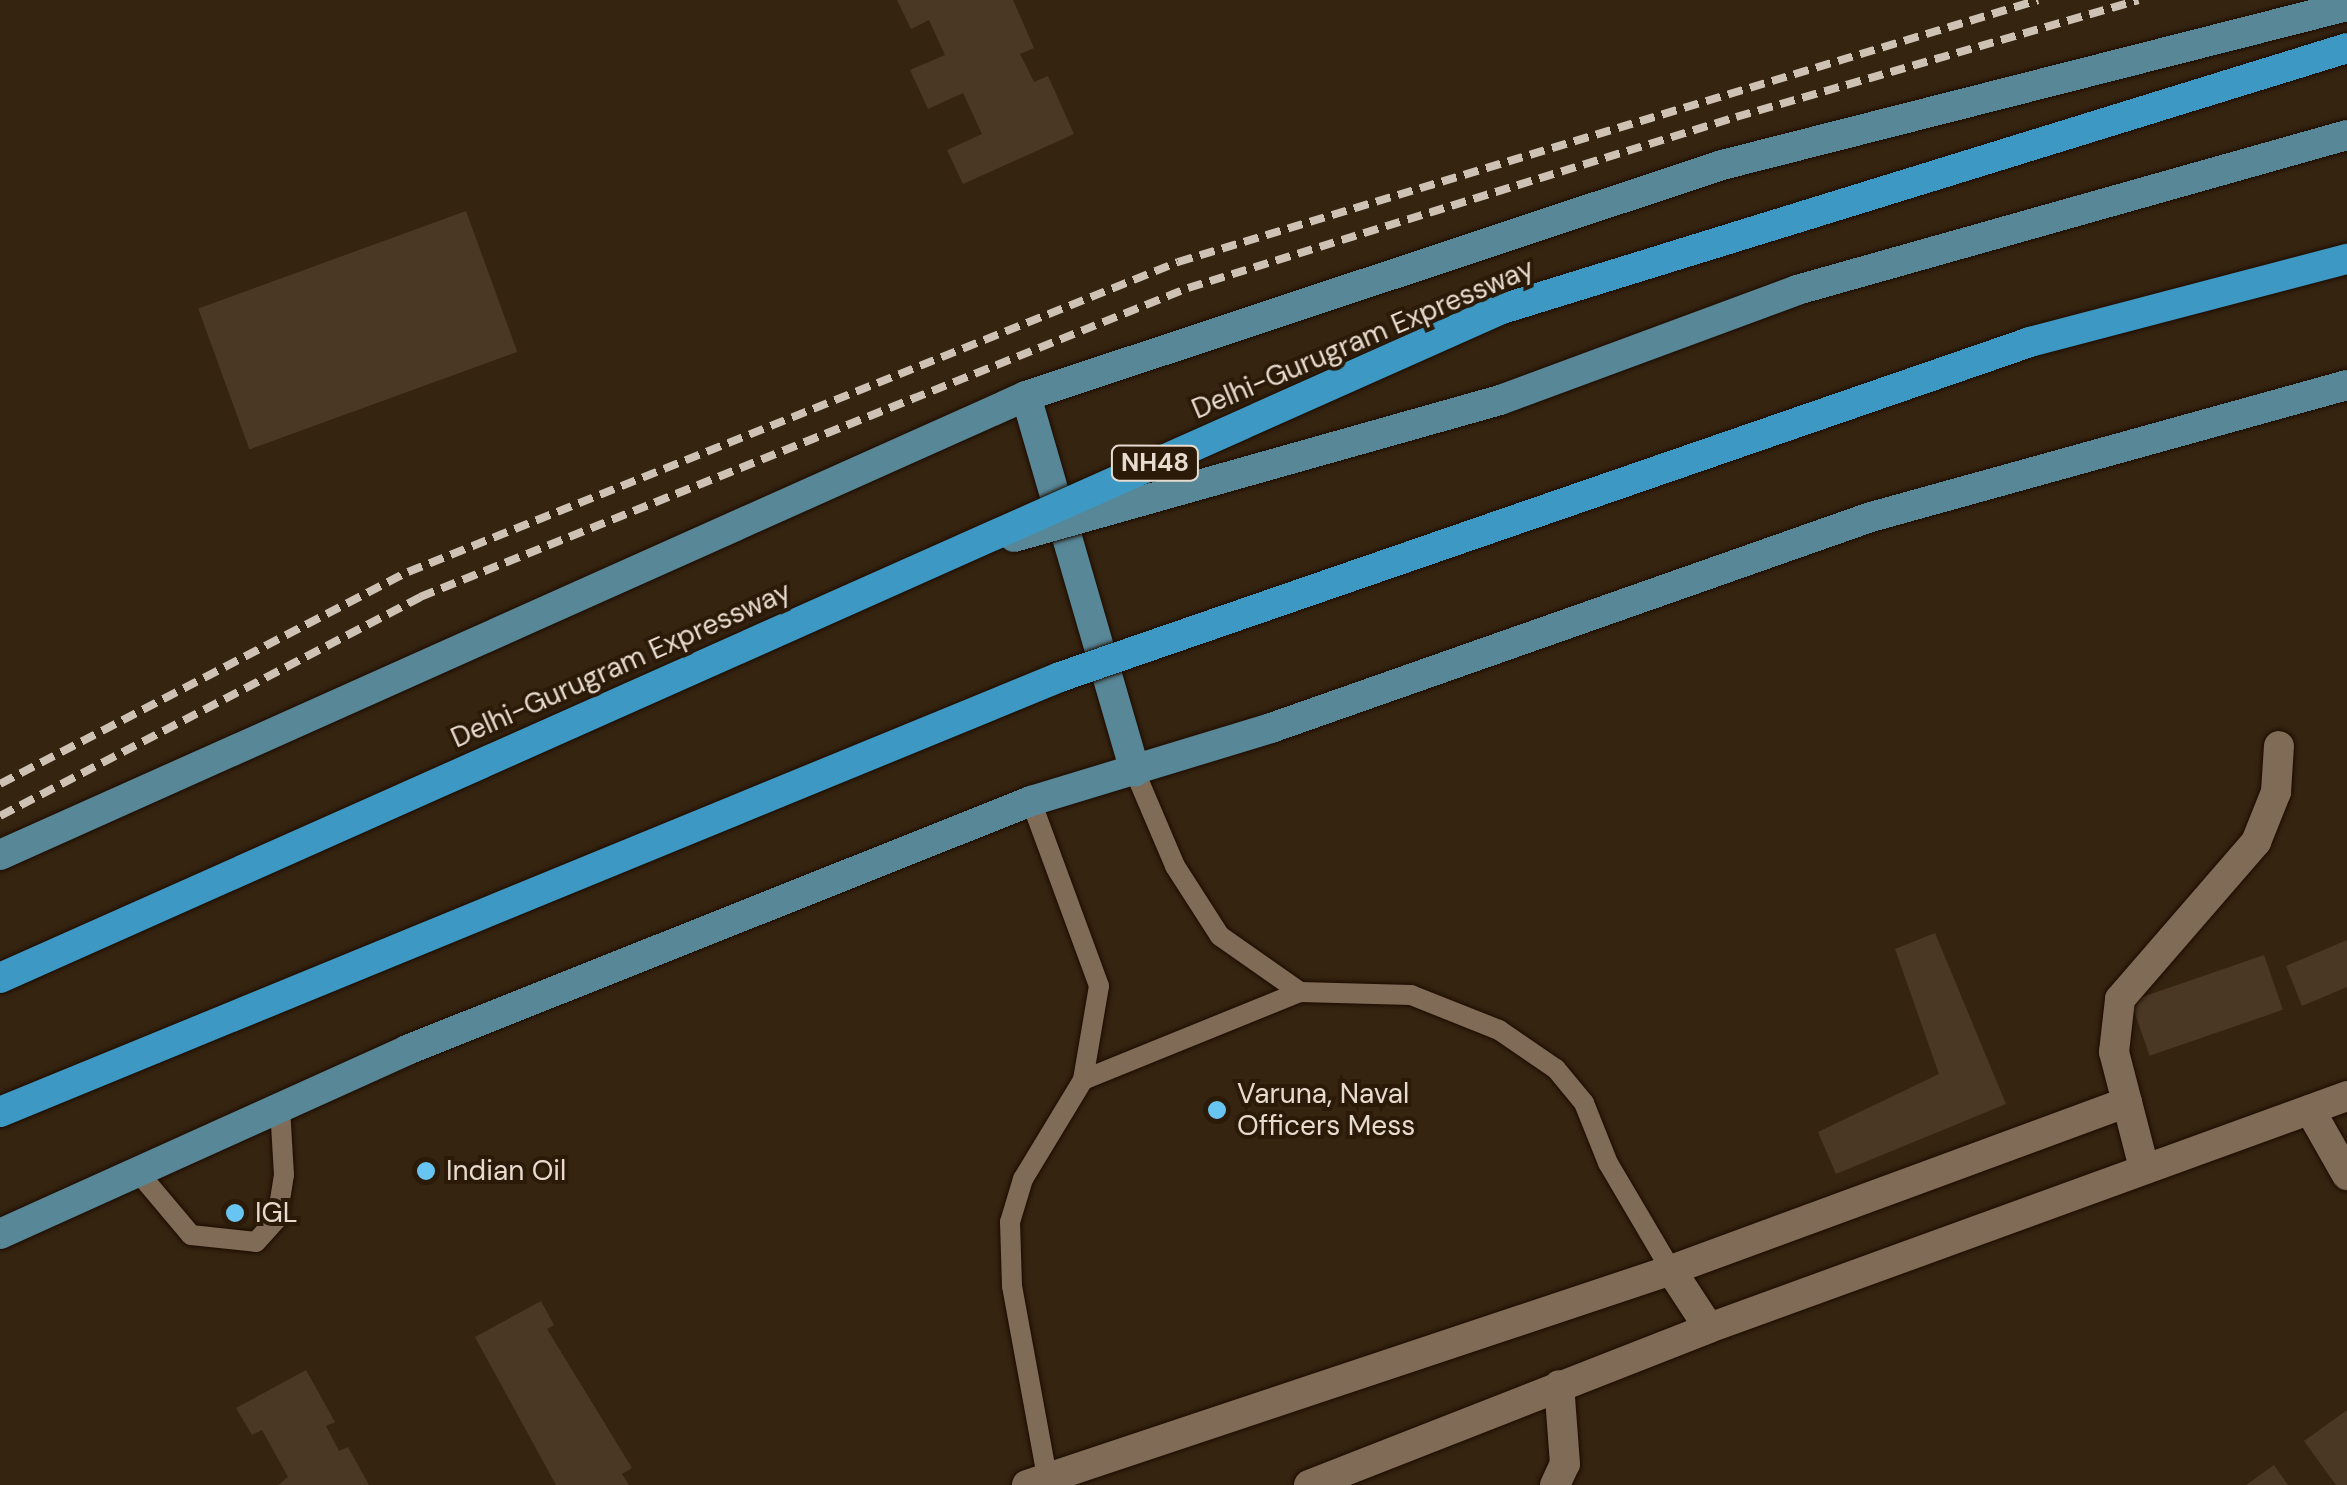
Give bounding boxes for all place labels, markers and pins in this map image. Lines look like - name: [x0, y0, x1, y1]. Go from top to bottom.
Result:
- place label: Varuna, Naval Officers Mess: [1237, 1077, 1415, 1143]
- marker: Varuna, Naval Officers Mess: [1206, 1099, 1228, 1121]
- place label: Indian Oil: [446, 1154, 566, 1188]
- marker: Indian Oil: [415, 1160, 437, 1182]
- place label: IGL: [255, 1196, 298, 1230]
- marker: IGL: [224, 1202, 246, 1224]

